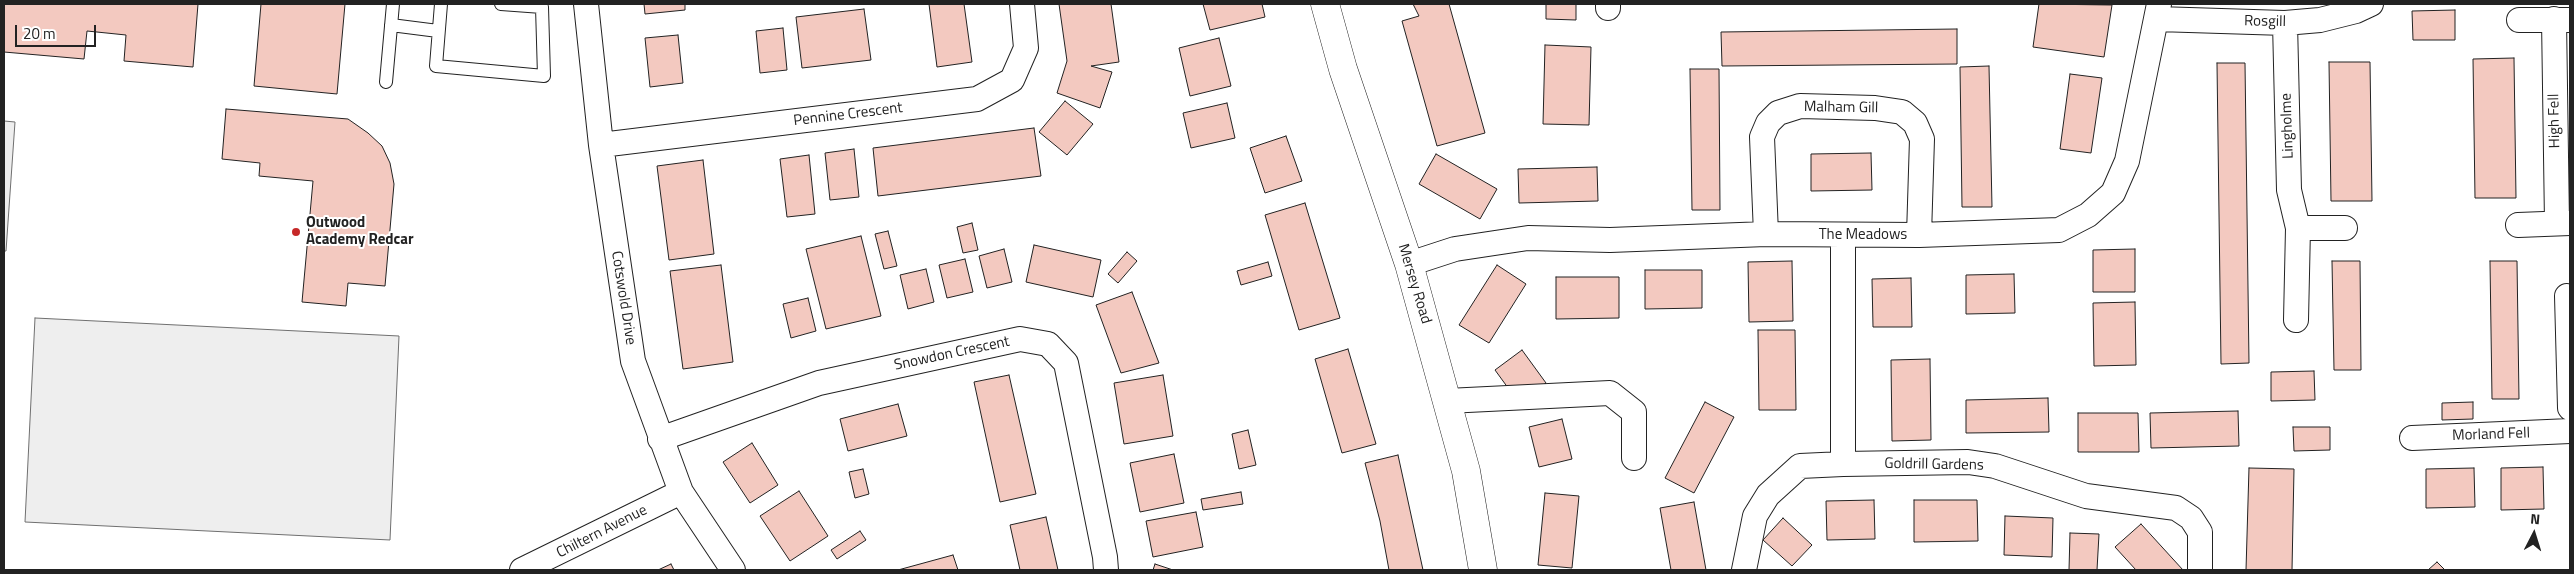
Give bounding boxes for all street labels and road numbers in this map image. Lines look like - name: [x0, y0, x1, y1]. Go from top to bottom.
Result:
- street label: Rosgill: [2244, 13, 2286, 31]
- street label: Lingholme: [2278, 93, 2298, 159]
- street label: High Fell: [2546, 94, 2564, 148]
- street label: Malham Gill: [1804, 98, 1878, 118]
- street label: Pennine Crescent: [792, 99, 904, 131]
- street label: The Meadows: [1819, 226, 1907, 244]
- street label: Mersey Road: [1393, 242, 1435, 326]
- street label: Cotswold Drive: [607, 250, 639, 346]
- street label: Snowdon Crescent: [893, 333, 1011, 375]
- street label: Morland Fell: [2452, 425, 2530, 445]
- street label: Goldrill Gardens: [1884, 455, 1984, 475]
- street label: Chiltern Avenue: [554, 501, 650, 563]

